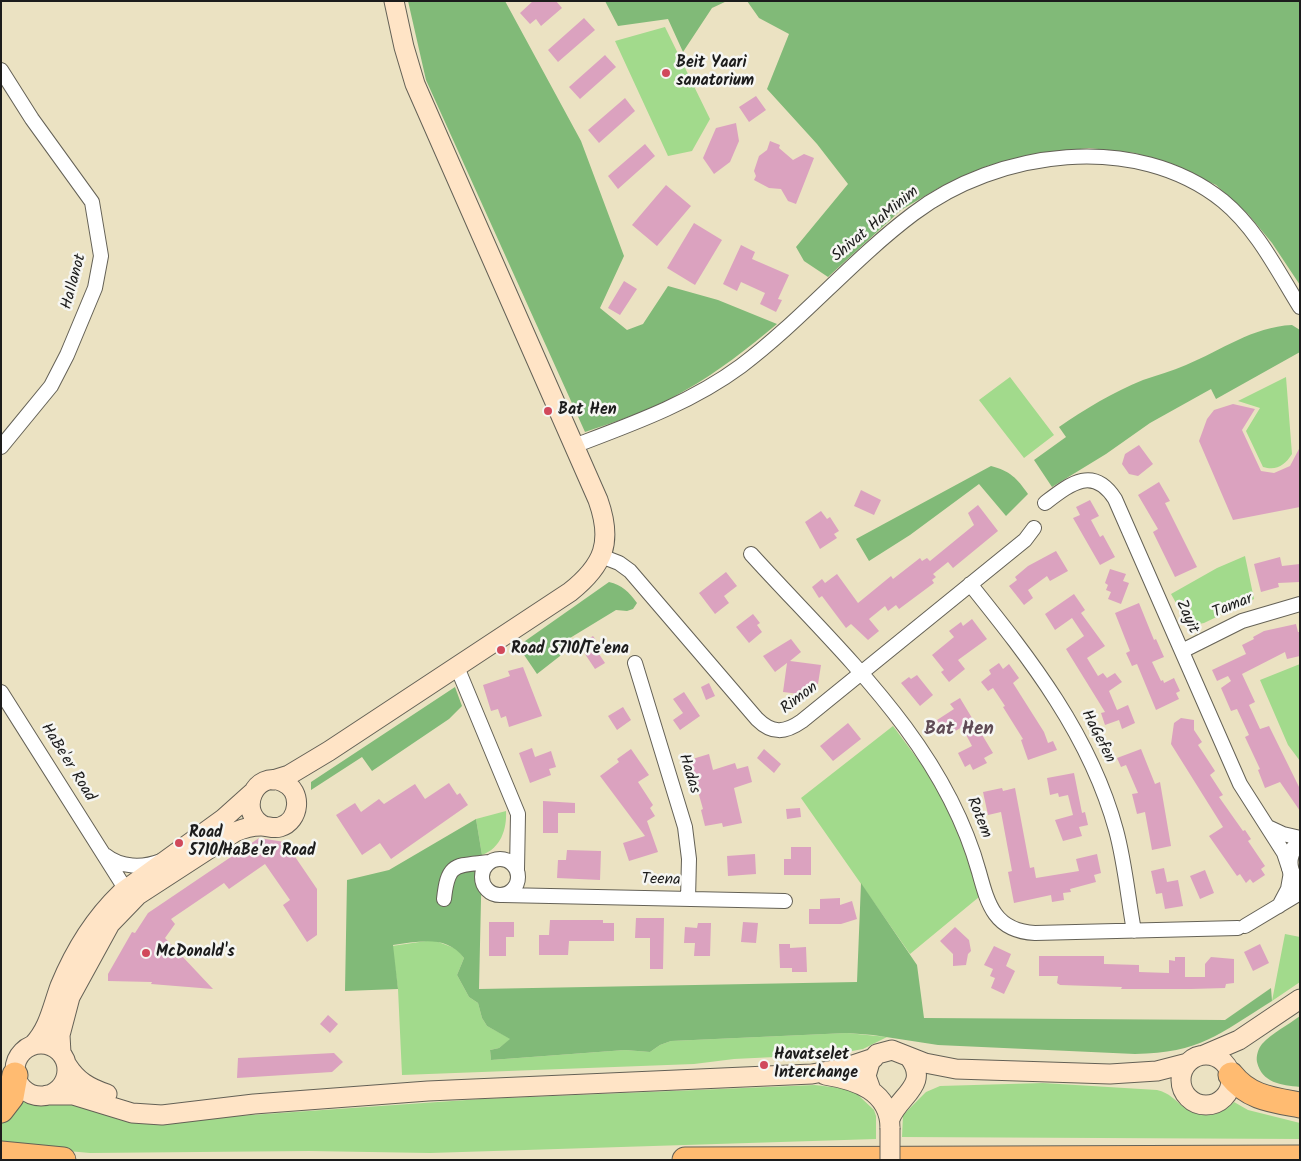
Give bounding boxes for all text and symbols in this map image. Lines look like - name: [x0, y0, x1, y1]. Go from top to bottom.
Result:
- place label: Beit Yaari sanatorium: [676, 54, 754, 92]
- marker: Beit Yaari sanatorium: [660, 67, 672, 79]
- street label: Shivat HaMinim: [829, 183, 923, 267]
- street label: HaIlanot: [58, 252, 92, 312]
- place label: Bat Hen: [558, 401, 617, 421]
- marker: Bat Hen: [542, 405, 554, 417]
- street label: Tamar: [1210, 590, 1256, 624]
- street label: Zayit: [1170, 597, 1202, 637]
- place label: Road 5710/Te'ena: [511, 640, 629, 660]
- marker: Road 5710/Te'ena: [495, 644, 507, 656]
- street label: Rimon: [778, 679, 822, 719]
- street label: HaGefen: [1076, 707, 1118, 767]
- street label: HaBe'er Road: [35, 720, 99, 806]
- district label: Bat Hen: [924, 720, 994, 742]
- street label: Hadas: [673, 752, 703, 796]
- street label: Rotem: [961, 795, 995, 841]
- place label: Road 5710/HaBe'er Road: [189, 824, 316, 862]
- marker: Road 5710/HaBe'er Road: [173, 837, 185, 849]
- street label: Teena: [641, 871, 681, 891]
- place label: McDonald's: [156, 943, 235, 963]
- marker: McDonald's: [140, 947, 152, 959]
- place label: Havatselet Interchange: [774, 1046, 858, 1084]
- marker: Havatselet Interchange: [758, 1059, 770, 1071]

